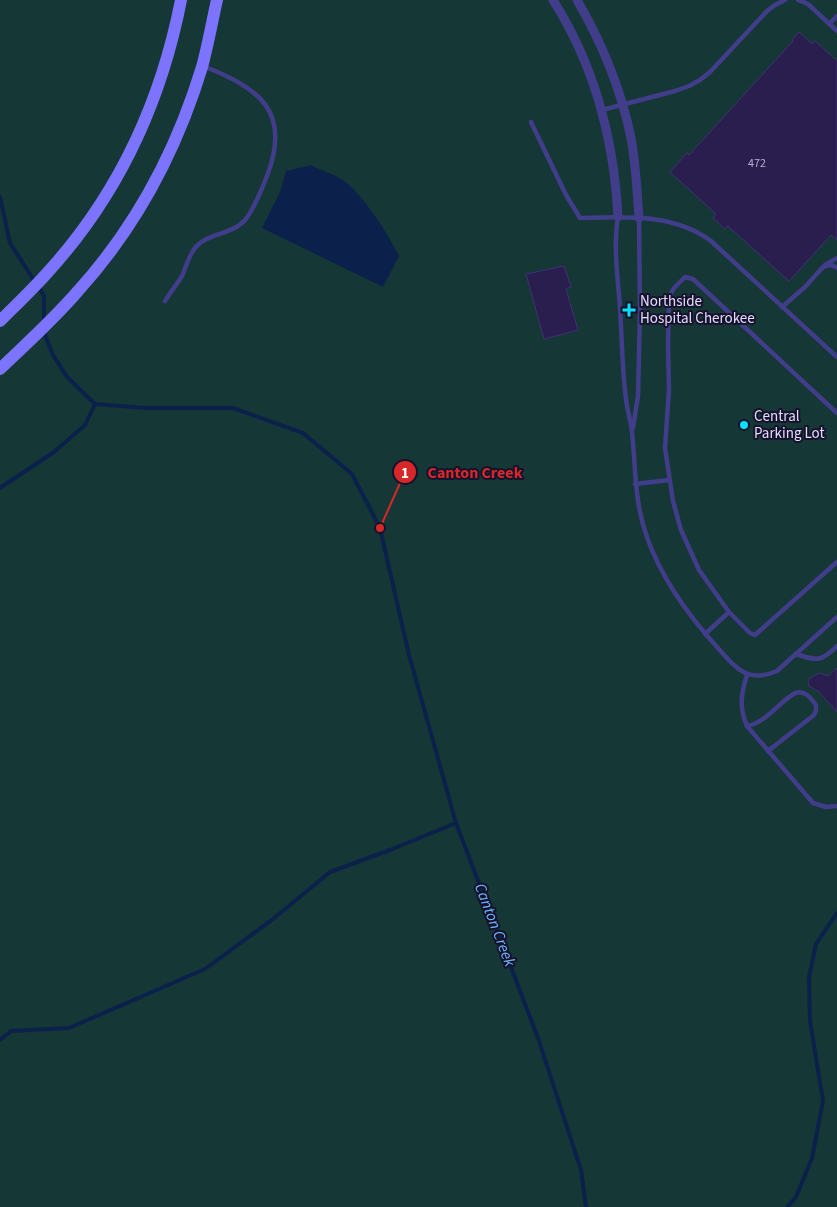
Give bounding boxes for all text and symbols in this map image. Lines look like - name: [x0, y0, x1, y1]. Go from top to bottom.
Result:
- house number: 472: [748, 155, 766, 172]
- place label: Northside Hospital Cherokee: [640, 291, 755, 329]
- marker: Northside Hospital Cherokee: [622, 303, 636, 317]
- place label: Central Parking Lot: [754, 406, 825, 444]
- marker: Central Parking Lot: [738, 419, 750, 431]
- callout: Canton Creek: [393, 457, 533, 488]
- text: Canton Creek: [428, 462, 523, 484]
- text: 1: [401, 463, 409, 484]
- water label: Canton Creek: [469, 880, 521, 970]

